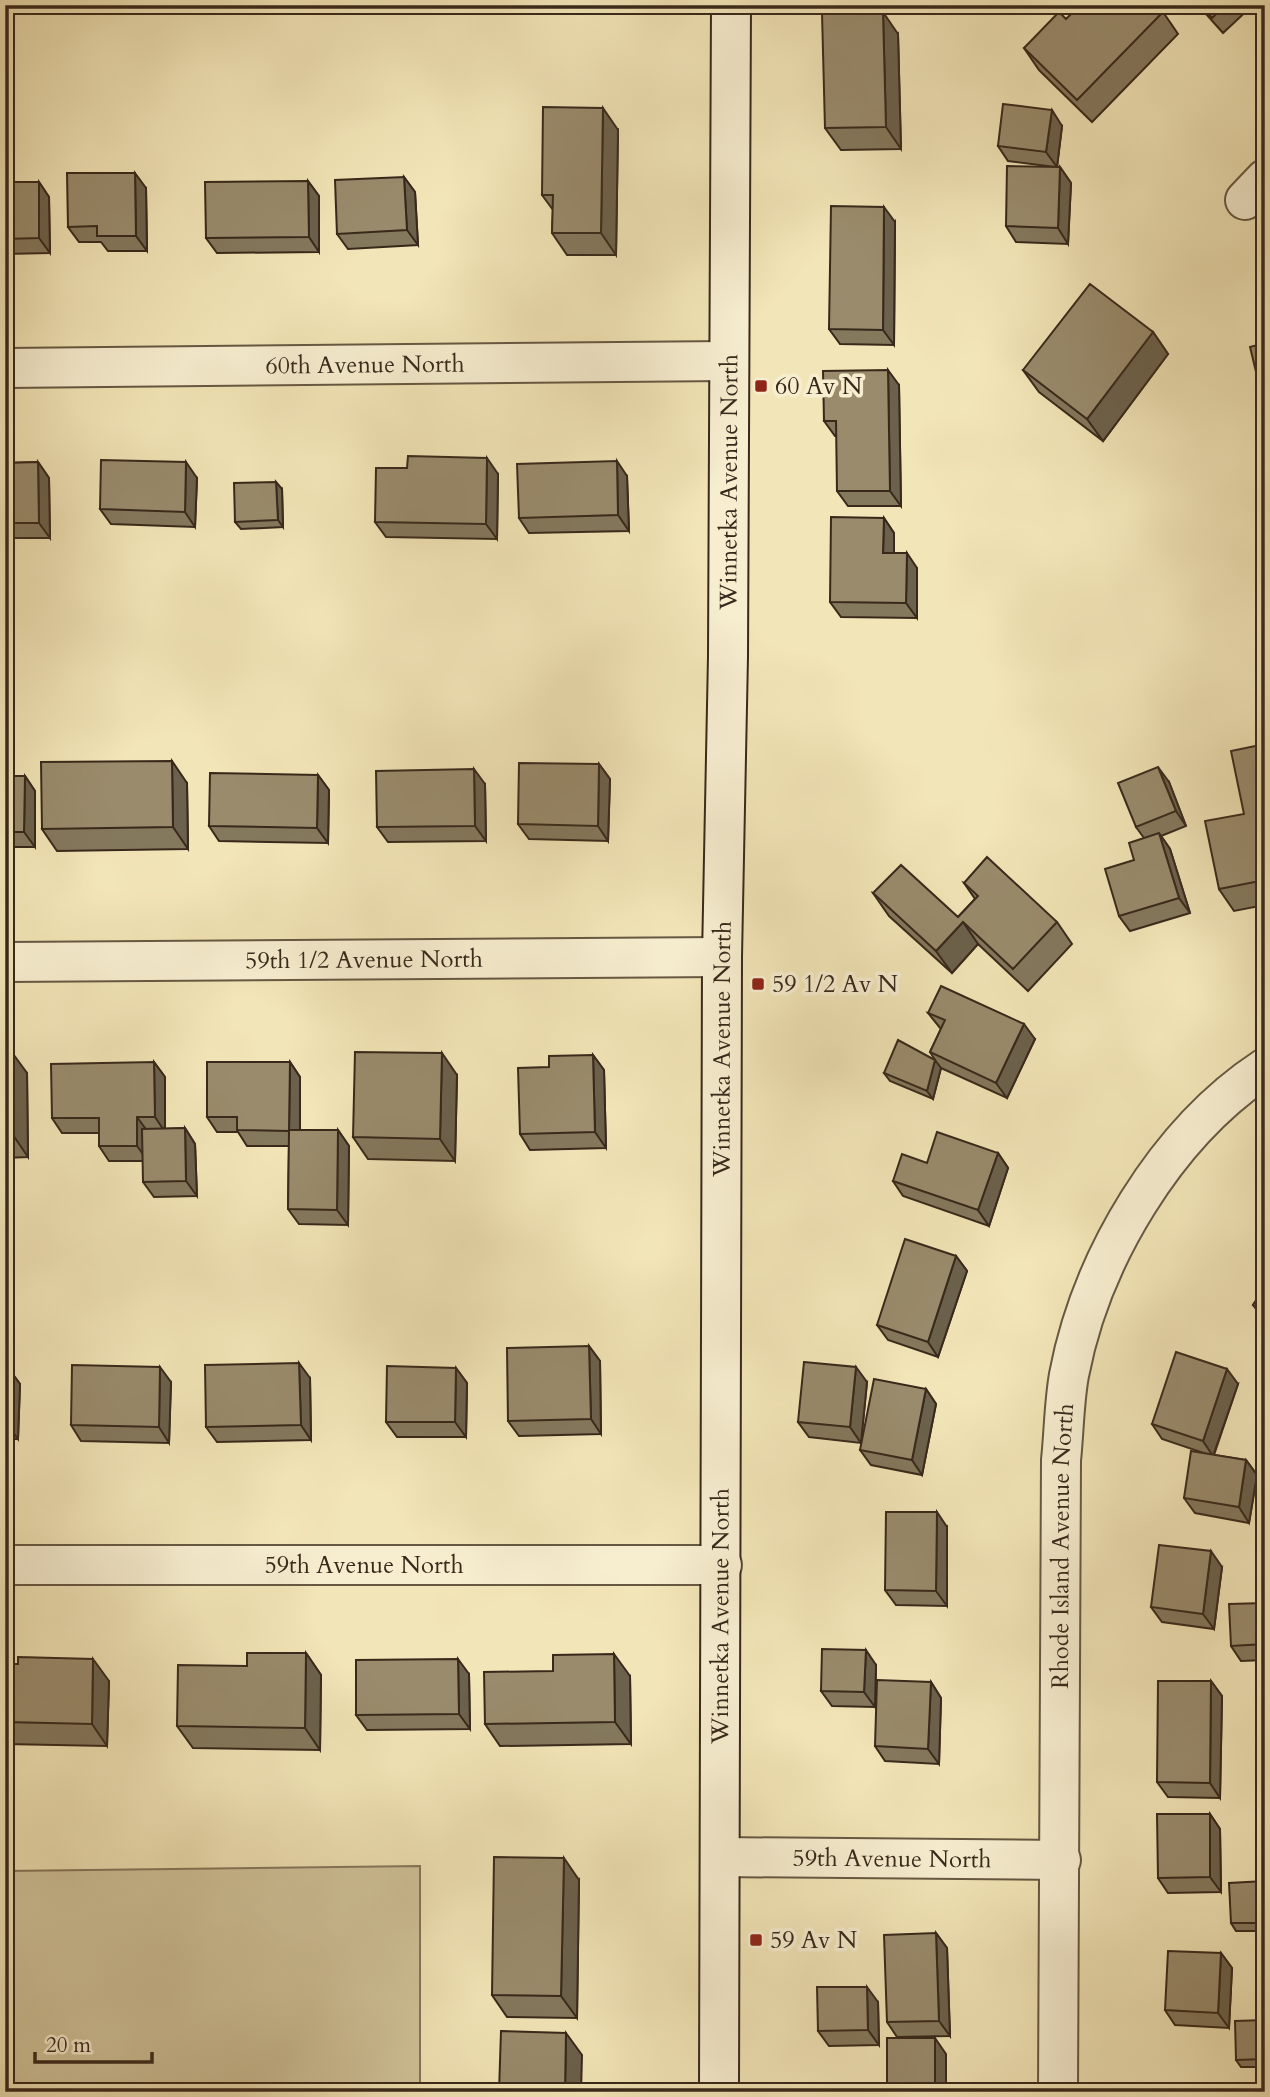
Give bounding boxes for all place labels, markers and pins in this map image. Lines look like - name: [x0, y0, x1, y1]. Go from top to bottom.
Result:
- place label: 60 Av N: [775, 370, 863, 403]
- marker: 60 Av N: [753, 378, 769, 394]
- place label: 59 1/2 Av N: [772, 968, 899, 1001]
- marker: 59 1/2 Av N: [750, 976, 766, 992]
- place label: 59 Av N: [770, 1924, 858, 1957]
- marker: 59 Av N: [748, 1932, 764, 1948]

